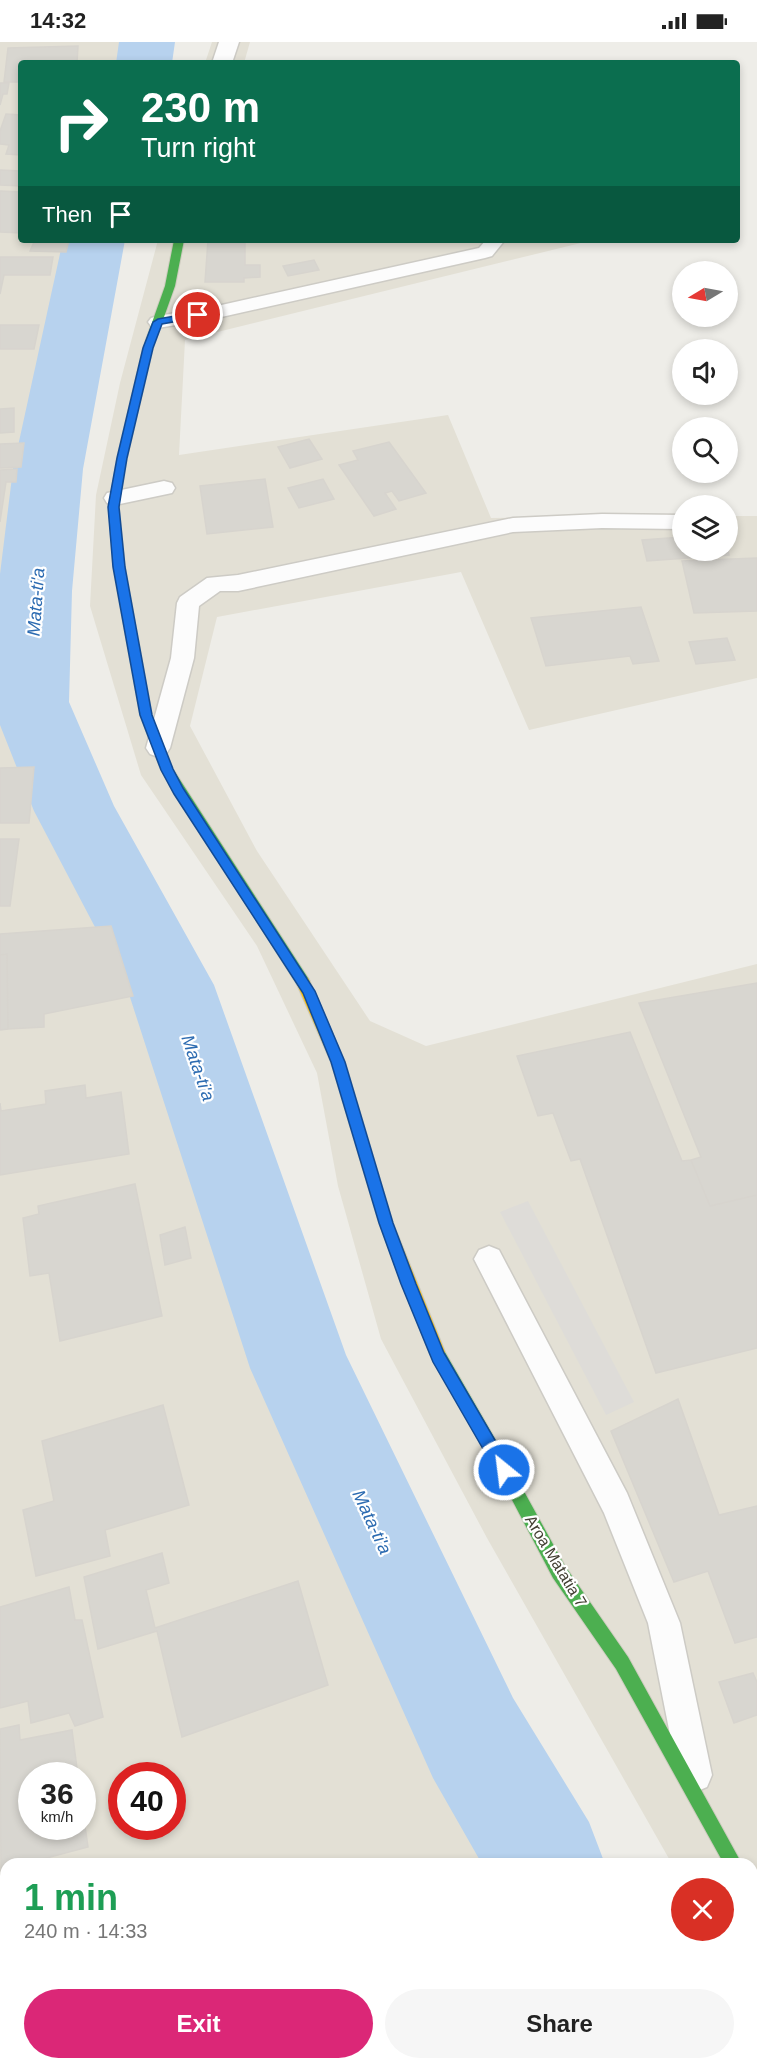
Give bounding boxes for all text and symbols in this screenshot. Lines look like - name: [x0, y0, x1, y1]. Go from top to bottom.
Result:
- text: 14:32: [30, 8, 86, 33]
- icon: right: [42, 84, 120, 162]
- text: 230 m: [141, 84, 260, 131]
- text: Turn right: [141, 133, 256, 163]
- icon: arrive: [104, 198, 137, 231]
- text: Then: [42, 202, 92, 227]
- north arrow: [672, 261, 738, 327]
- map controls: [672, 261, 738, 561]
- pin: [172, 289, 223, 340]
- icon: arrive: [181, 298, 214, 331]
- button: sound: [672, 339, 738, 405]
- button: search: [672, 417, 738, 483]
- button: layers: [672, 495, 738, 561]
- water label: Mata-ti'a: [24, 567, 48, 637]
- water label: Mata-ti'a: [177, 1032, 219, 1104]
- position arrow: [472, 1438, 536, 1502]
- water label: Mata-ti'a: [348, 1487, 396, 1557]
- street label: Aroa Matatia 7: [522, 1512, 590, 1610]
- speed limit sign: 40: [108, 1762, 186, 1840]
- text: 36: [40, 1777, 74, 1810]
- text: km/h: [41, 1808, 73, 1825]
- text: 1 min: [24, 1877, 118, 1918]
- button: close: [671, 1878, 734, 1941]
- text: 240 m · 14:33: [24, 1920, 147, 1942]
- button: Exit: [24, 1989, 373, 2058]
- button: Share: [385, 1989, 734, 2058]

